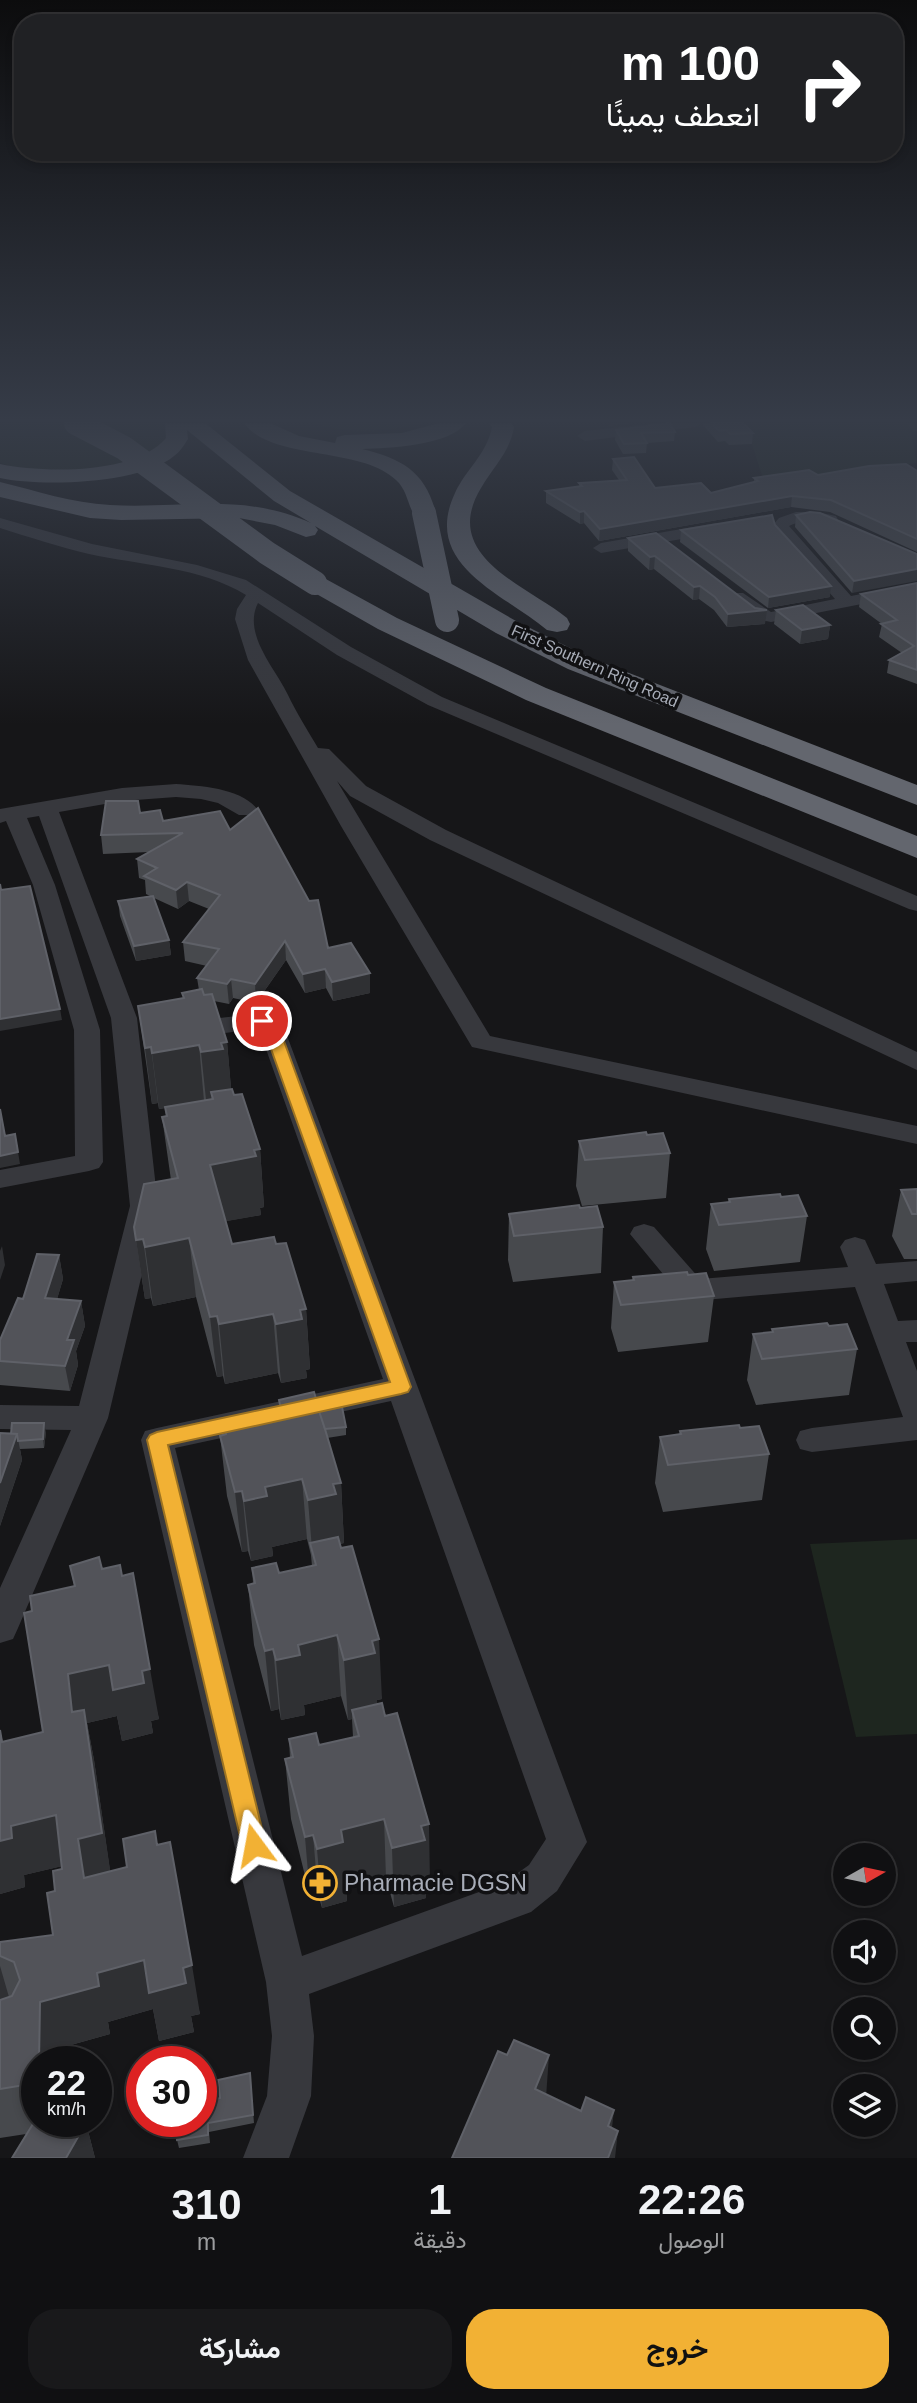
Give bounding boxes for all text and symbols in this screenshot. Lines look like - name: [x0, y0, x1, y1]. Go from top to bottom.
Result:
- text: 100 m: [621, 36, 760, 90]
- icon: right: [784, 42, 875, 133]
- text: انعطف يمينًا: [606, 97, 760, 133]
- street label: First Southern Ring Road: [509, 622, 681, 710]
- pin: [232, 991, 292, 1051]
- icon: arrive: [243, 1002, 281, 1040]
- position arrow: [217, 1808, 291, 1882]
- north arrow: [833, 1843, 896, 1906]
- map controls: [833, 1843, 896, 2137]
- pharmacy icon: Pharmacie DGSN: [301, 1864, 339, 1902]
- place label: Pharmacie DGSN: [344, 1870, 527, 1896]
- button: sound: [833, 1920, 896, 1983]
- button: search: [833, 1997, 896, 2060]
- speed limit sign: 30: [126, 2046, 217, 2137]
- text: 22: [47, 2063, 86, 2102]
- button: layers: [833, 2074, 896, 2137]
- text: km/h: [47, 2099, 86, 2119]
- text: 1: [428, 2176, 452, 2223]
- text: 22:26: [638, 2176, 745, 2223]
- text: 310: [172, 2181, 242, 2228]
- text: دقيقة: [413, 2227, 466, 2253]
- text: الوصول: [659, 2227, 725, 2253]
- text: m: [197, 2229, 216, 2255]
- button: مشاركة: [28, 2309, 452, 2389]
- button: خروج: [466, 2309, 889, 2389]

